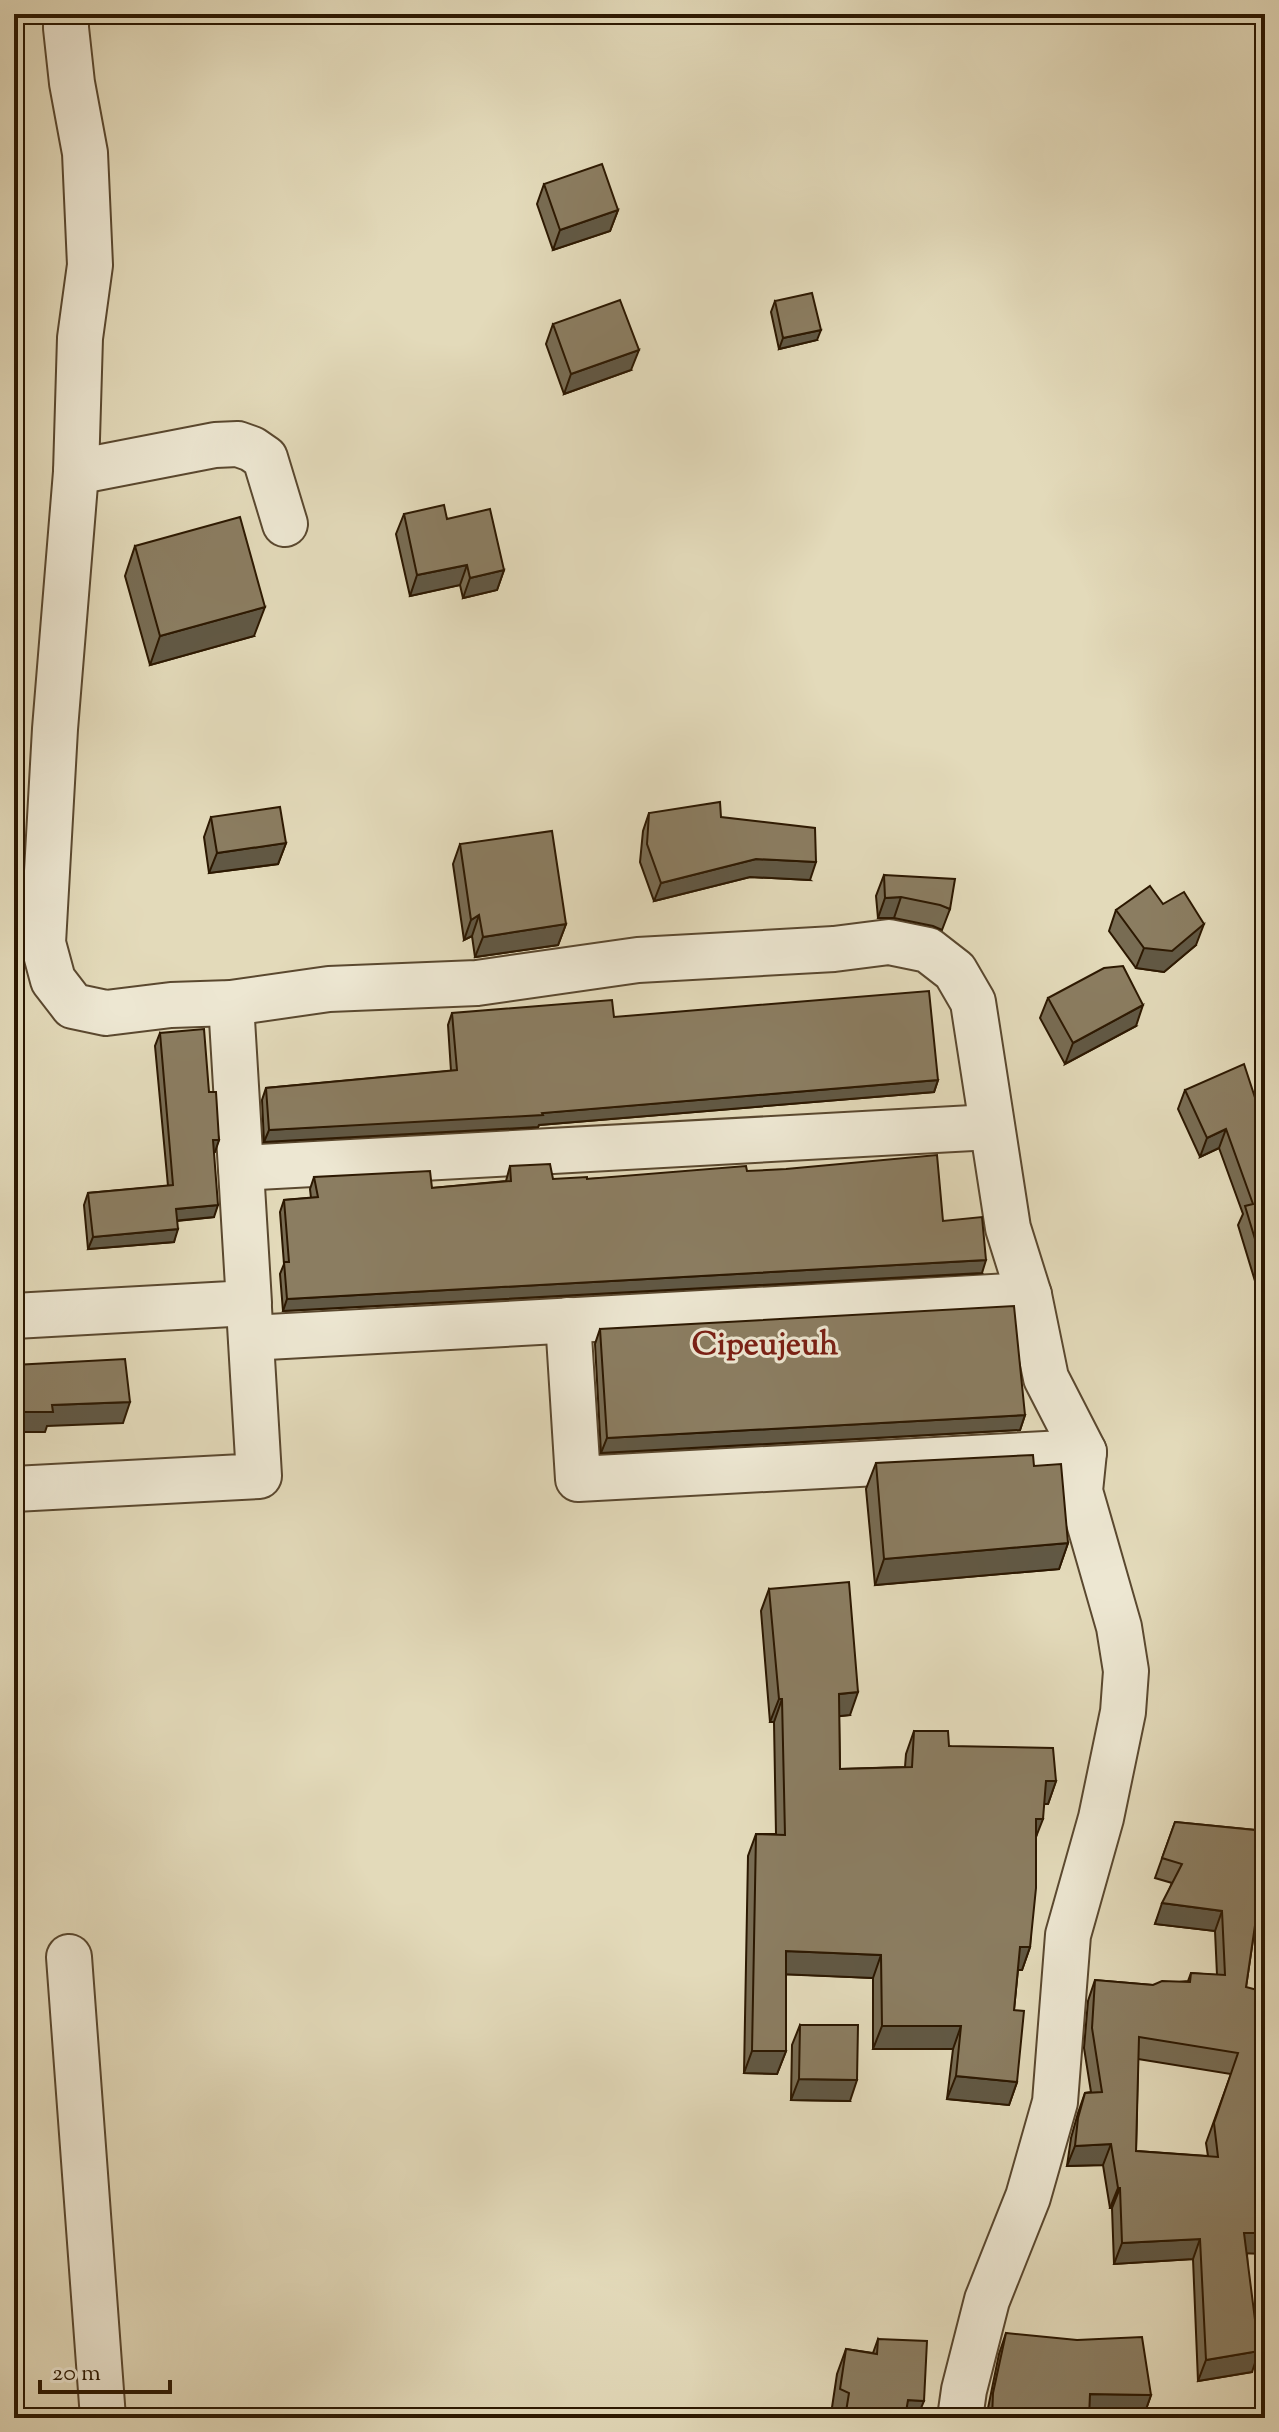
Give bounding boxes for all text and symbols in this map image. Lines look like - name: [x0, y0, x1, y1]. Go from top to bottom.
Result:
- district label: Cipeujeuh: [692, 1323, 838, 1369]
- scale bar: [40, 2344, 170, 2394]
- text: 20 m: [52, 2357, 101, 2391]

